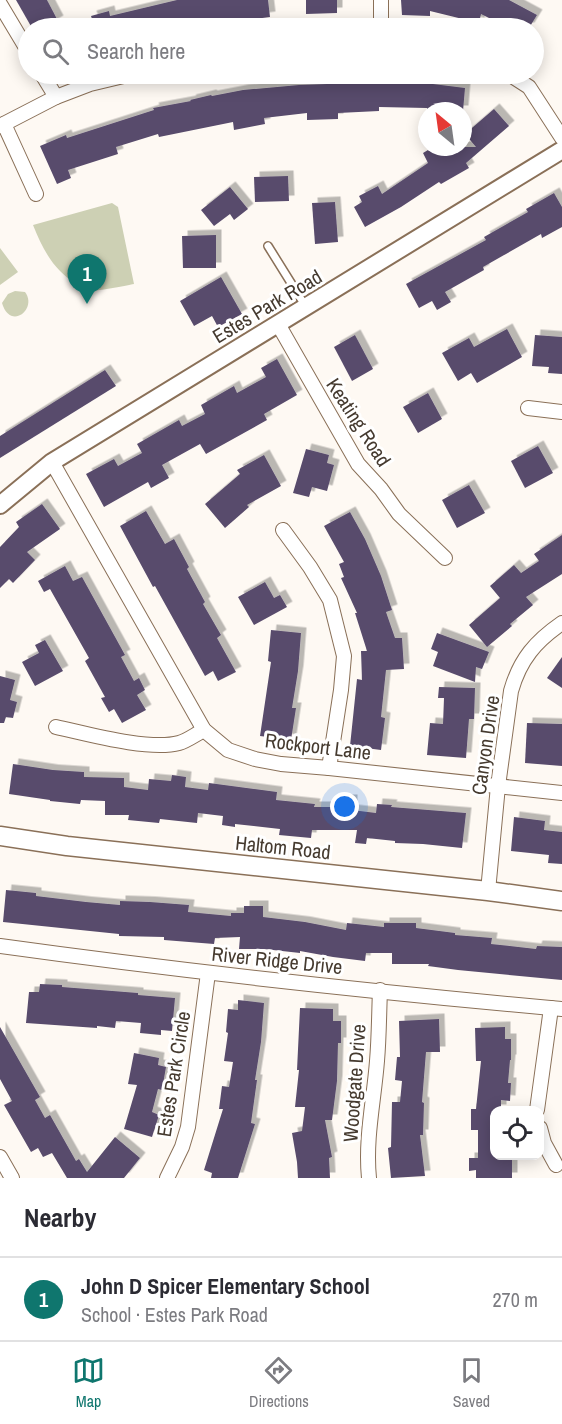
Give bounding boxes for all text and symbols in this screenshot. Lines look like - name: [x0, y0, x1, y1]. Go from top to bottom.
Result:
- search box: [18, 18, 544, 84]
- icon: search: [39, 35, 72, 68]
- text: Search here: [87, 36, 185, 66]
- north arrow: [418, 102, 472, 156]
- pin: 1: [68, 254, 106, 304]
- street label: Estes Park Road: [207, 263, 327, 349]
- street label: Keating Road: [320, 373, 398, 471]
- street label: Canyon Drive: [465, 693, 505, 797]
- street label: Rockport Lane: [263, 726, 373, 766]
- your location: [330, 792, 359, 821]
- street label: Haltom Road: [234, 829, 332, 865]
- street label: River Ridge Drive: [210, 940, 344, 980]
- street label: Estes Park Circle: [150, 1009, 196, 1139]
- street label: Woodgate Drive: [336, 1023, 372, 1143]
- map controls: [490, 1106, 544, 1160]
- button: locate: [490, 1106, 544, 1160]
- text: Nearby: [24, 1200, 96, 1235]
- text: John D Spicer Elementary School: [81, 1271, 370, 1301]
- text: 1: [39, 1286, 48, 1313]
- text: 270 m: [492, 1286, 538, 1313]
- text: School · Estes Park Road: [81, 1301, 268, 1328]
- tab: Map: [72, 1354, 105, 1412]
- tab: Directions: [249, 1354, 309, 1412]
- tab: Saved: [453, 1354, 490, 1412]

